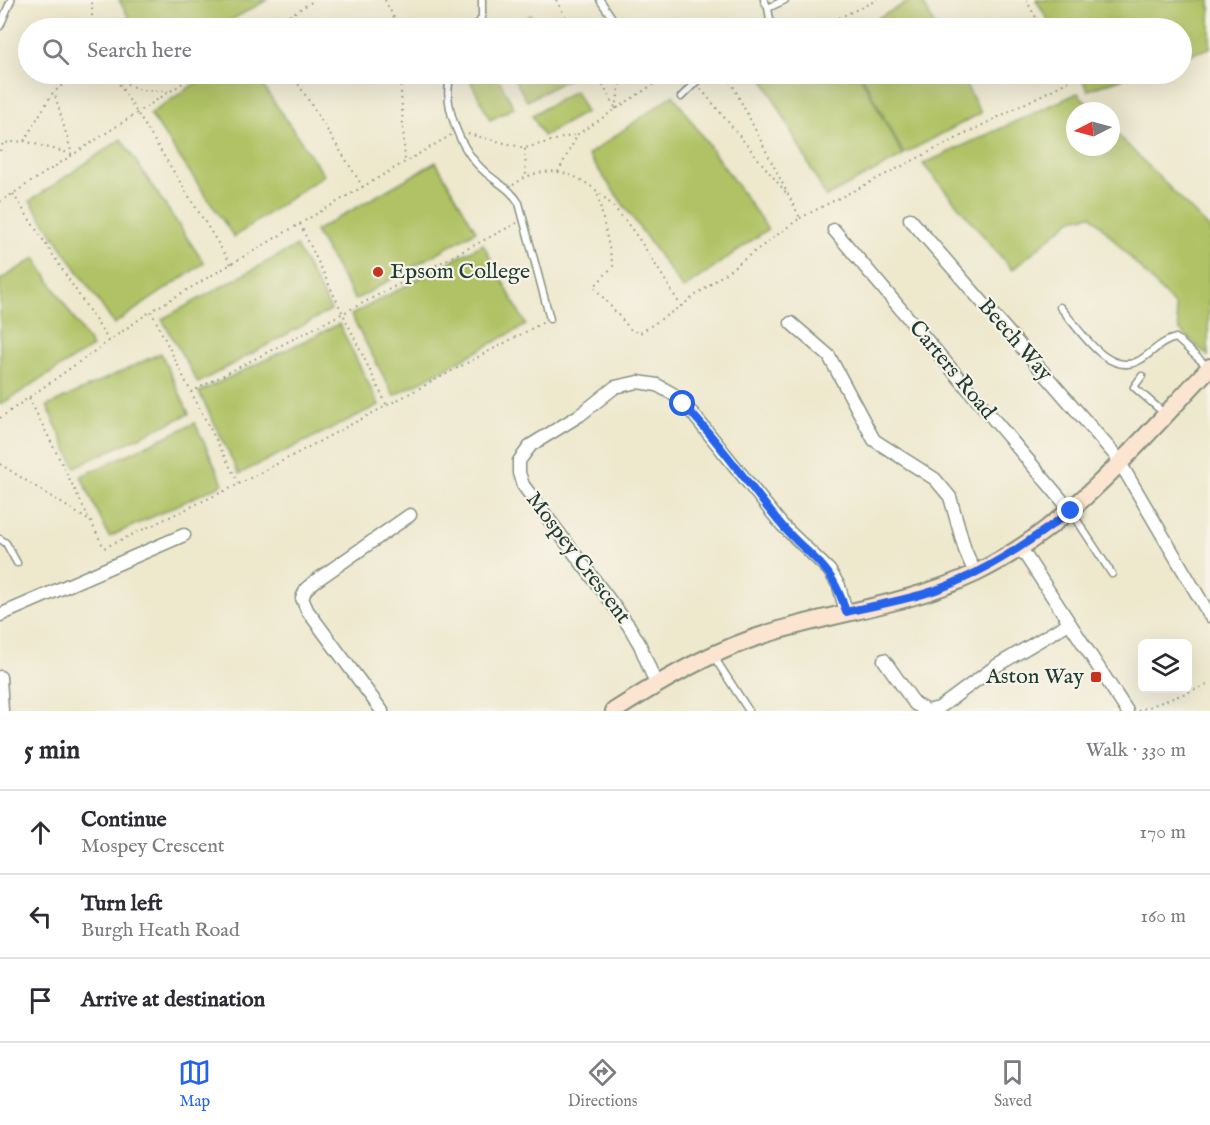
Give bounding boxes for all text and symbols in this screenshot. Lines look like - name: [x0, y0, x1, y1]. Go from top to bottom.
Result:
- search box: [18, 18, 1192, 84]
- icon: search: [39, 35, 72, 68]
- text: Search here: [87, 37, 192, 65]
- north arrow: [1066, 102, 1120, 156]
- place label: Epsom College: [390, 258, 530, 286]
- marker: Epsom College: [371, 265, 385, 279]
- street label: Beech Way: [971, 293, 1059, 387]
- street label: Carters Road: [902, 315, 1002, 426]
- route start: [669, 390, 695, 416]
- street label: Mospey Crescent: [519, 486, 637, 630]
- route end: [1057, 497, 1083, 523]
- map controls: [1138, 639, 1192, 693]
- button: layers: [1138, 639, 1192, 693]
- place label: Aston Way: [985, 663, 1084, 691]
- marker: Aston Way: [1089, 670, 1103, 684]
- text: 5 min: [24, 734, 80, 767]
- text: Walk · 330 m: [1086, 738, 1186, 763]
- text: Continue: [81, 806, 167, 834]
- icon: ahead: [24, 816, 57, 849]
- text: 170 m: [1140, 820, 1186, 845]
- text: Mospey Crescent: [81, 834, 225, 859]
- text: Turn left: [81, 890, 163, 918]
- icon: left: [24, 900, 57, 933]
- text: 160 m: [1140, 904, 1186, 929]
- text: Burgh Heath Road: [81, 918, 240, 943]
- icon: arrive: [24, 984, 57, 1017]
- text: Arrive at destination: [81, 986, 265, 1014]
- tab: Map: [178, 1056, 211, 1112]
- tab: Directions: [568, 1056, 637, 1112]
- tab: Saved: [994, 1056, 1032, 1112]

